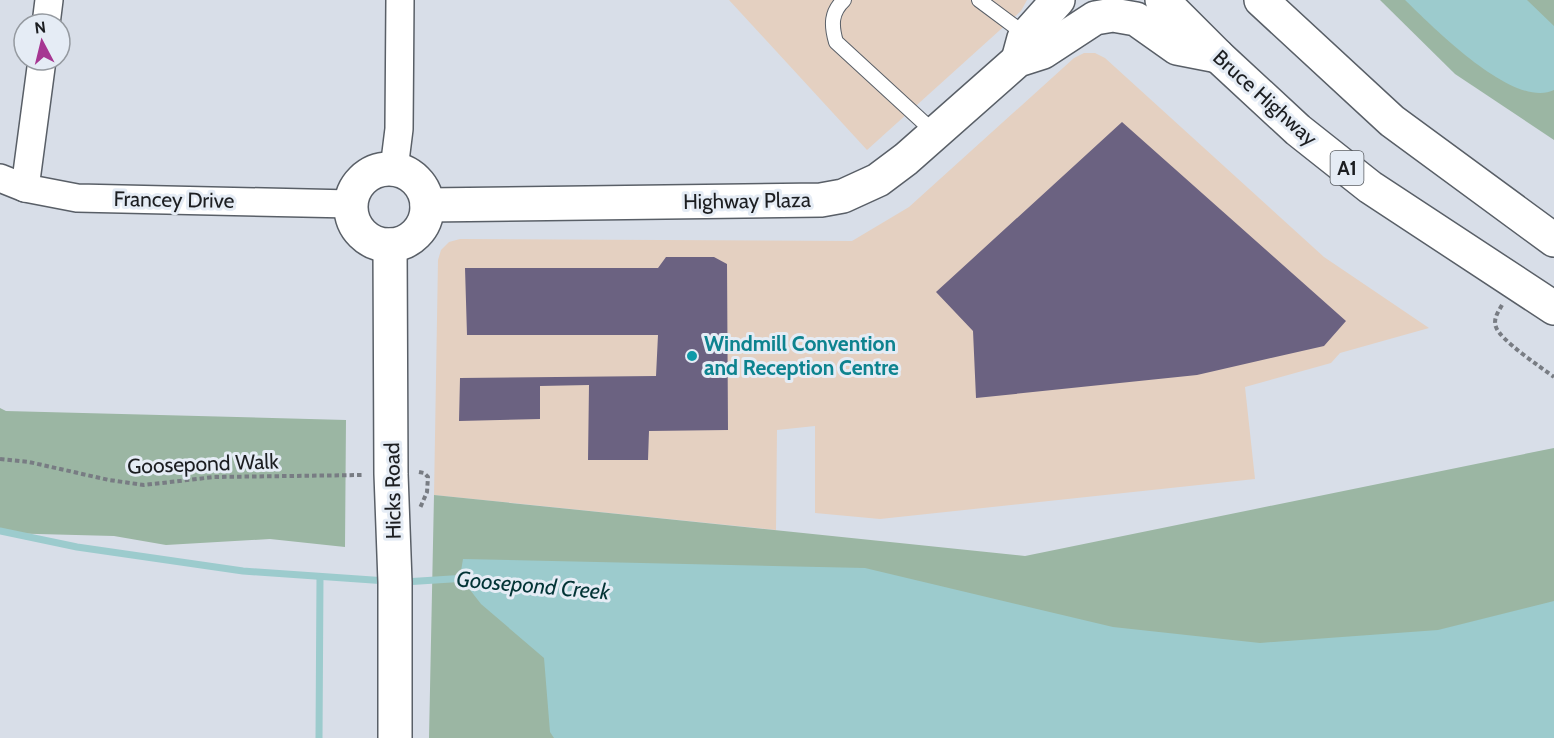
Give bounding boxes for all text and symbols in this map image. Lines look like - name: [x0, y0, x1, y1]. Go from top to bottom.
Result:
- north arrow: [12, 12, 72, 72]
- text: N: [33, 17, 47, 38]
- street label: Bruce Highway: [1208, 44, 1323, 151]
- road number: A1: [1330, 151, 1364, 185]
- street label: Francey Drive: [113, 186, 235, 213]
- street label: Highway Plaza: [683, 187, 811, 214]
- place label: Windmill Convention and Reception Centre: [704, 331, 899, 380]
- marker: Windmill Convention and Reception Centre: [685, 349, 699, 363]
- street label: Hicks Road: [379, 442, 406, 540]
- street label: Goosepond Walk: [127, 448, 280, 479]
- water label: Goosepond Creek: [455, 565, 611, 606]

